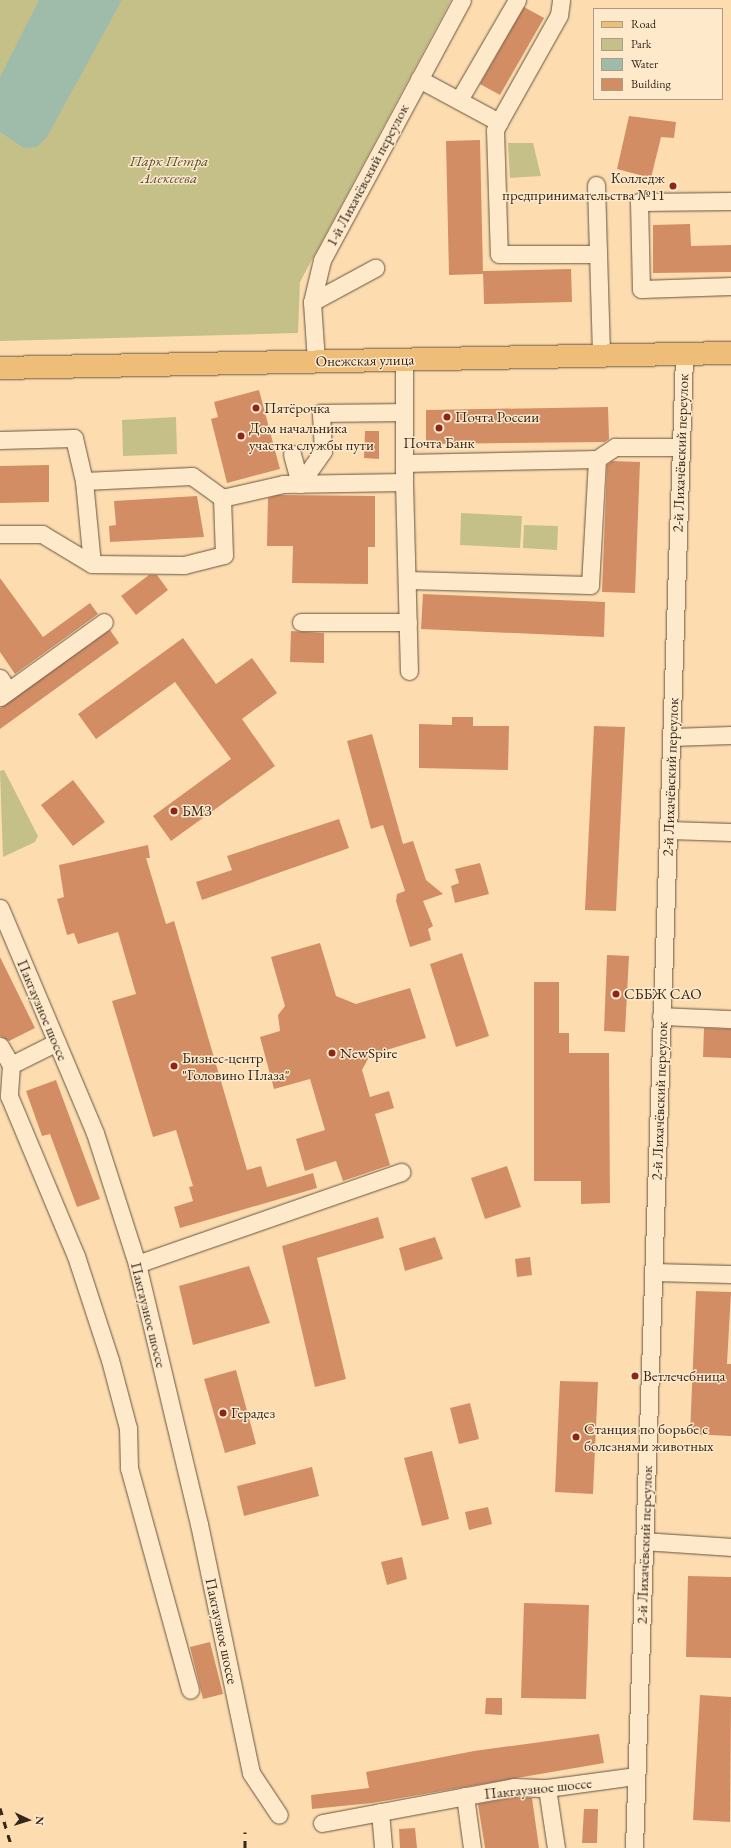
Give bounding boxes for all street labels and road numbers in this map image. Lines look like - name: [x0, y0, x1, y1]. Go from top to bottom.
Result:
- street label: 1-й Лихачёвский переулок: [322, 101, 412, 249]
- street label: Онежская улица: [316, 350, 414, 370]
- street label: 2-й Лихачёвский переулок: [668, 373, 692, 533]
- street label: 2-й Лихачёвский переулок: [658, 697, 682, 857]
- street label: Пакгаузное шоссе: [14, 957, 72, 1063]
- street label: 2-й Лихачёвский переулок: [647, 1021, 671, 1181]
- street label: Пакгаузное шоссе: [127, 1260, 171, 1370]
- street label: 2-й Лихачёвский переулок: [632, 1465, 656, 1625]
- street label: Пакгаузное шоссе: [202, 1576, 242, 1686]
- street label: Пакгаузное шоссе: [483, 1773, 593, 1803]

